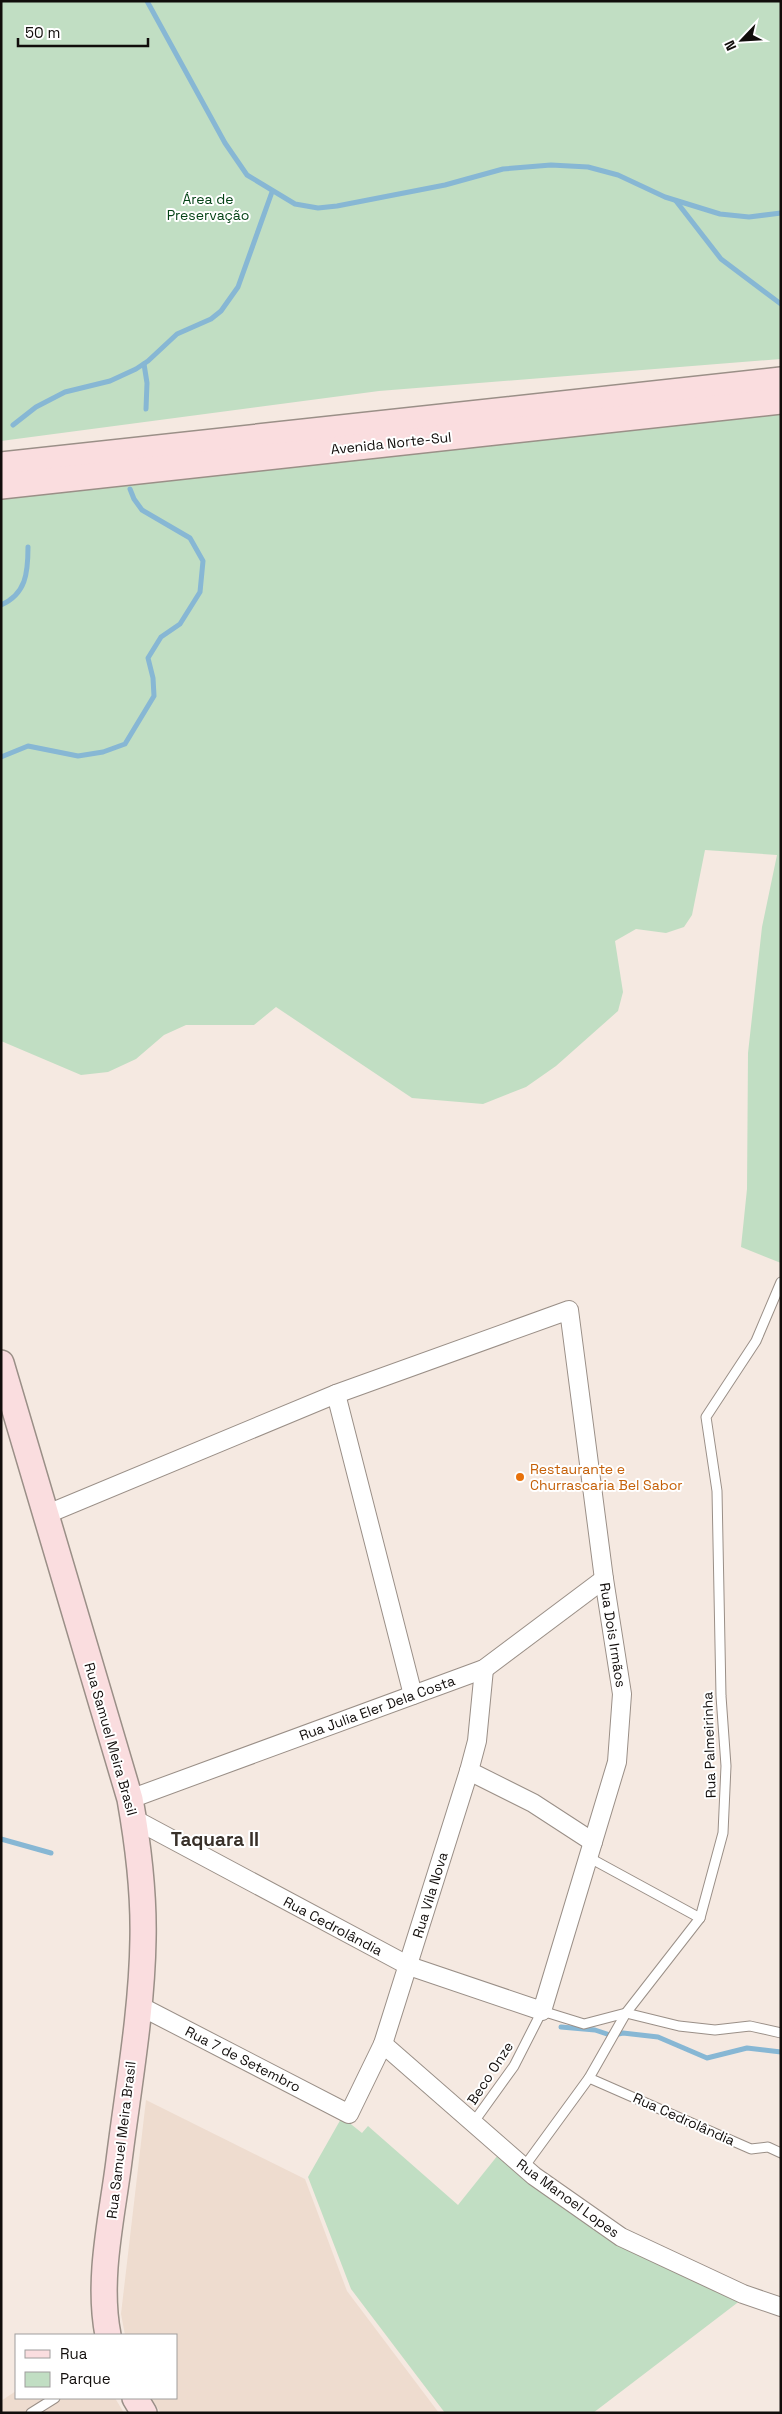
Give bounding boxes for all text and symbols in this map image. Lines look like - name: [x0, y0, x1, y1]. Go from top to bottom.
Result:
- scale bar: [18, 15, 148, 47]
- north arrow: [717, 15, 767, 65]
- text: 50 m: [25, 23, 60, 42]
- text: N: [720, 37, 740, 54]
- park label: Área de Preservação: [167, 190, 249, 224]
- street label: Avenida Norte-Sul: [330, 428, 452, 458]
- place label: Restaurante e Churrascaria Bel Sabor: [530, 1460, 683, 1494]
- marker: Restaurante e Churrascaria Bel Sabor: [514, 1471, 526, 1483]
- street label: Rua Dois Irmãos: [596, 1581, 630, 1689]
- street label: Rua Samuel Meira Brasil: [81, 1660, 141, 1818]
- street label: Rua Julia Eler Dela Costa: [297, 1671, 457, 1745]
- street label: Rua Palmeirinha: [698, 1691, 720, 1799]
- district label: Taquara II: [171, 1827, 259, 1852]
- street label: Rua Vila Nova: [408, 1850, 452, 1940]
- street label: Rua Cedrolândia: [280, 1892, 386, 1960]
- street label: Rua 7 de Setembro: [182, 2022, 304, 2096]
- street label: Beco Onze: [463, 2038, 517, 2108]
- street label: Rua Samuel Meira Brasil: [102, 2060, 140, 2220]
- street label: Rua Cedrolândia: [630, 2088, 738, 2150]
- street label: Rua Manoel Lopes: [513, 2155, 623, 2241]
- legend: [15, 2334, 178, 2399]
- text: Rua: [60, 2344, 88, 2363]
- text: Parque: [60, 2369, 111, 2388]

